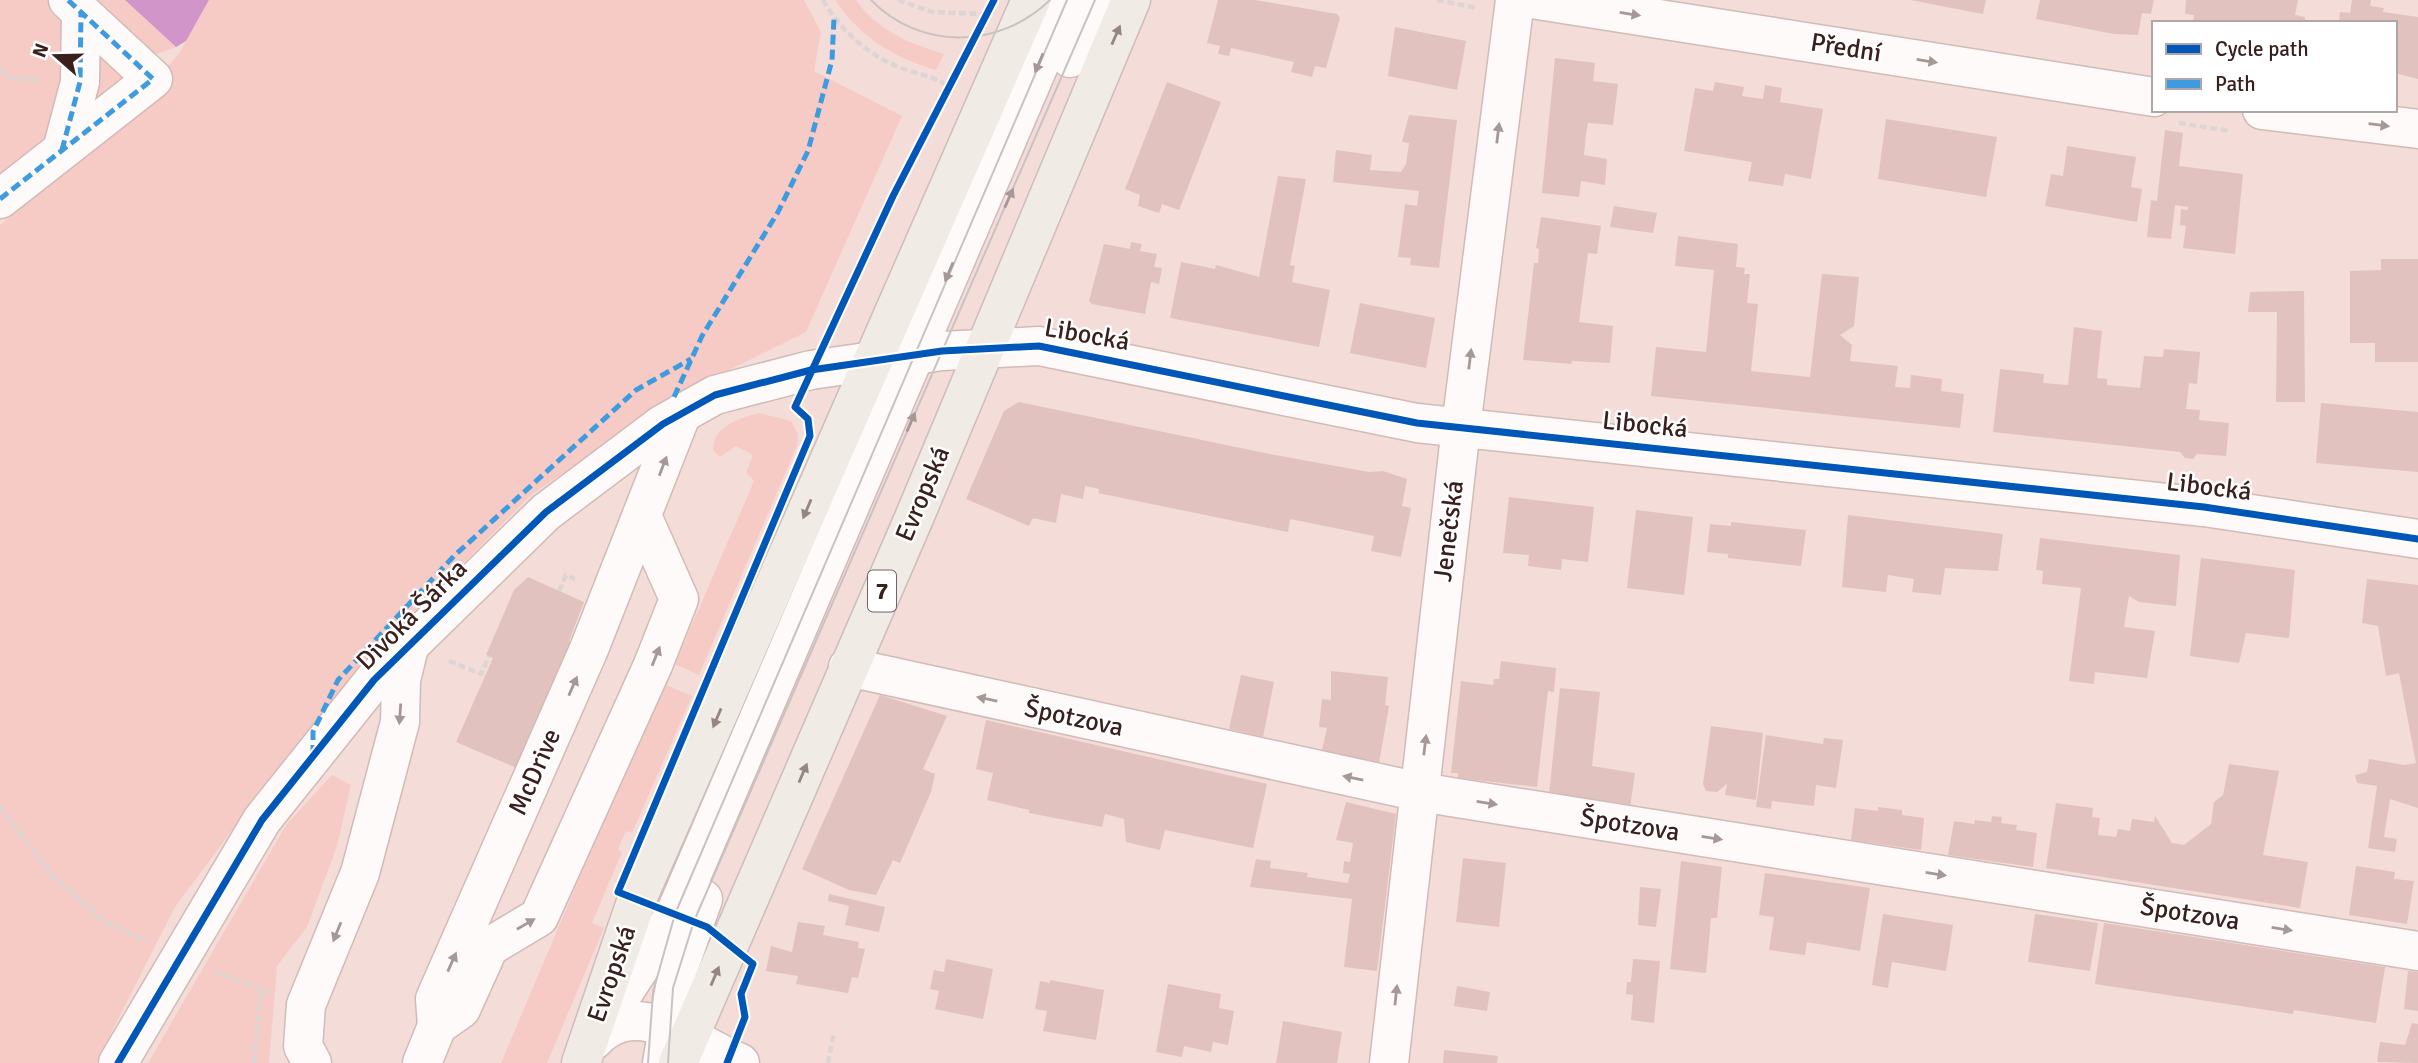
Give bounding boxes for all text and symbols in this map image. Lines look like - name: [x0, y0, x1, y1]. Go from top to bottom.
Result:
- one-way arrow: [1619, 9, 1641, 20]
- north arrow: [21, 21, 91, 91]
- legend: [2152, 21, 2397, 112]
- one-way arrow: [1110, 25, 1122, 45]
- street label: Přední: [1808, 27, 1884, 69]
- text: Cycle path: [2215, 36, 2309, 62]
- text: N: [27, 40, 55, 61]
- one-way arrow: [1033, 53, 1045, 73]
- one-way arrow: [1916, 56, 1938, 67]
- text: Path: [2215, 71, 2256, 97]
- one-way arrow: [2368, 119, 2390, 130]
- one-way arrow: [1493, 122, 1504, 144]
- one-way arrow: [1004, 188, 1015, 209]
- one-way arrow: [943, 262, 955, 282]
- street label: Libocká: [1042, 312, 1132, 358]
- one-way arrow: [1464, 348, 1475, 370]
- street label: Libocká: [1601, 405, 1689, 445]
- one-way arrow: [906, 411, 917, 432]
- street label: Evropská: [889, 442, 957, 546]
- one-way arrow: [658, 455, 669, 476]
- street label: Libocká: [2164, 466, 2254, 508]
- street label: Jenečská: [1427, 479, 1471, 583]
- one-way arrow: [801, 498, 812, 519]
- street label: Divoká Šárka: [350, 553, 474, 677]
- road number: 7: [868, 570, 896, 612]
- one-way arrow: [651, 645, 662, 666]
- one-way arrow: [567, 676, 579, 696]
- street label: Špotzova: [1022, 692, 1126, 744]
- one-way arrow: [976, 693, 998, 704]
- one-way arrow: [394, 703, 405, 725]
- one-way arrow: [711, 707, 722, 728]
- street label: McDrive: [502, 724, 568, 820]
- one-way arrow: [1419, 734, 1430, 756]
- one-way arrow: [797, 763, 809, 783]
- one-way arrow: [1342, 772, 1364, 783]
- one-way arrow: [1476, 798, 1498, 809]
- street label: Špotzova: [1578, 801, 1682, 849]
- one-way arrow: [1701, 833, 1723, 844]
- one-way arrow: [1925, 869, 1947, 880]
- street label: Špotzova: [2138, 890, 2242, 938]
- one-way arrow: [517, 918, 536, 931]
- street label: Evropská: [581, 921, 643, 1027]
- one-way arrow: [331, 922, 342, 943]
- one-way arrow: [2271, 924, 2293, 935]
- one-way arrow: [447, 951, 458, 972]
- one-way arrow: [709, 966, 721, 986]
- one-way arrow: [1391, 984, 1402, 1006]

